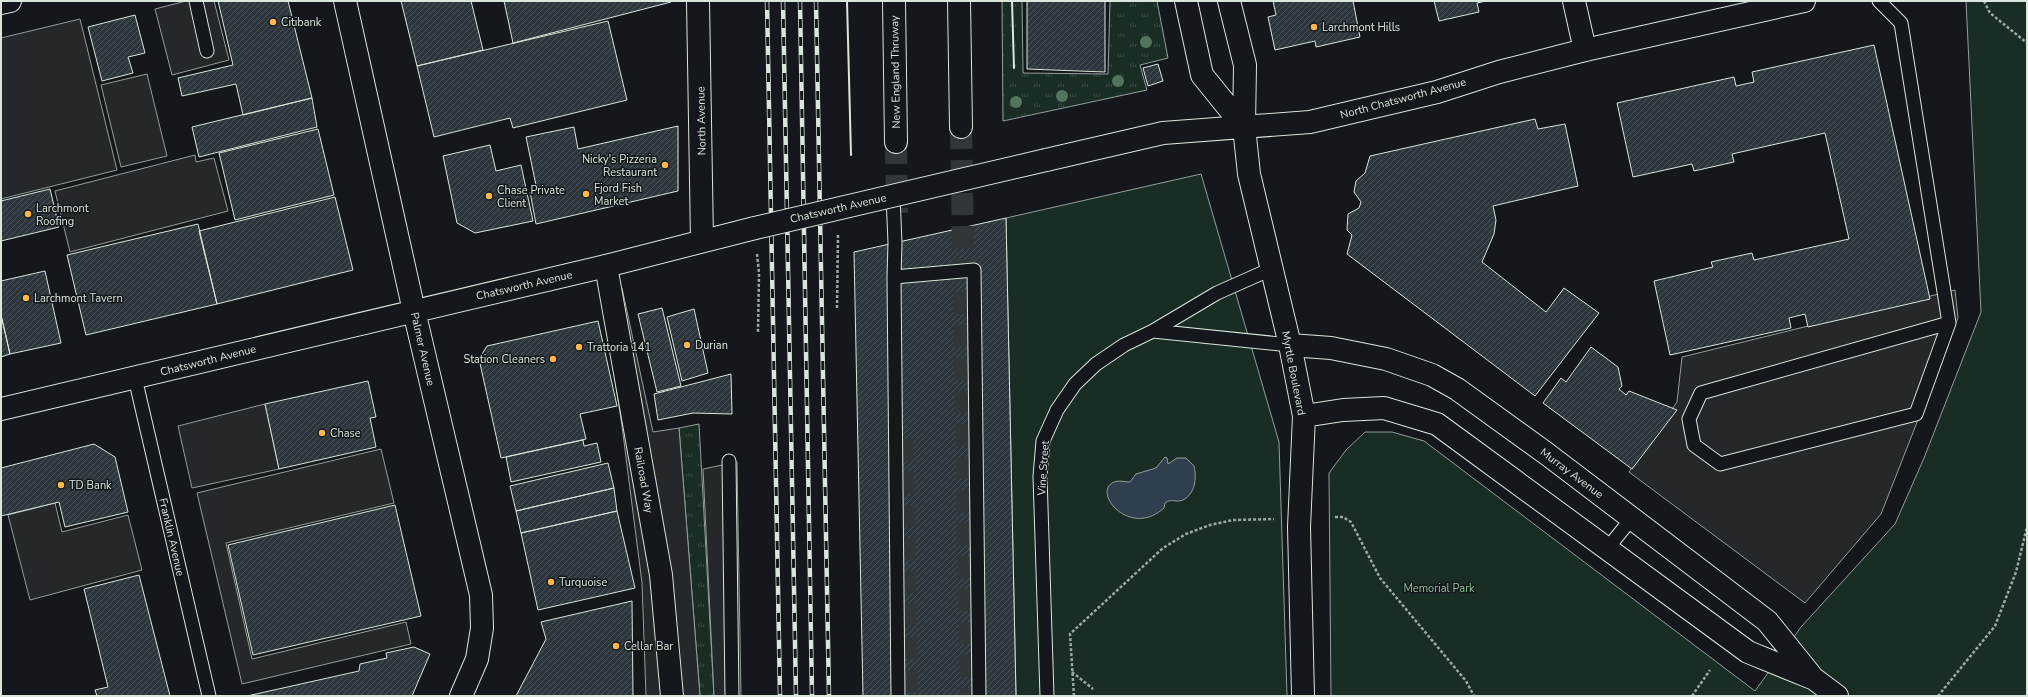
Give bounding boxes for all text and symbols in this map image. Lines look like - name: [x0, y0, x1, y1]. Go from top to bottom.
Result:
- place label: Citibank: [281, 15, 322, 30]
- street label: New England Thruway: [887, 15, 904, 129]
- marker: Citibank: [268, 17, 278, 27]
- place label: Larchmont Hills: [1322, 20, 1400, 35]
- marker: Larchmont Hills: [1309, 22, 1319, 32]
- street label: North Chatsworth Avenue: [1339, 74, 1468, 123]
- street label: North Avenue: [693, 86, 710, 156]
- place label: Nicky's Pizzeria Restaurant: [582, 152, 657, 180]
- marker: Nicky's Pizzeria Restaurant: [660, 160, 670, 170]
- place label: Fjord Fish Market: [594, 181, 642, 209]
- place label: Chase Private Client: [497, 183, 565, 211]
- marker: Fjord Fish Market: [581, 189, 591, 199]
- street label: Chatsworth Avenue: [788, 190, 888, 227]
- marker: Chase Private Client: [484, 191, 494, 201]
- place label: Larchmont Roofing: [36, 201, 89, 229]
- marker: Larchmont Roofing: [23, 209, 33, 219]
- street label: Chatsworth Avenue: [474, 267, 574, 304]
- place label: Larchmont Tavern: [34, 291, 123, 306]
- marker: Larchmont Tavern: [21, 293, 31, 303]
- street label: Palmer Avenue: [407, 311, 438, 388]
- street label: Myrtle Boulevard: [1278, 330, 1309, 416]
- place label: Durian: [695, 338, 728, 353]
- place label: Trattoria 141: [587, 340, 651, 355]
- marker: Durian: [682, 340, 692, 350]
- street label: Chatsworth Avenue: [159, 341, 258, 380]
- marker: Trattoria 141: [574, 342, 584, 352]
- place label: Station Cleaners: [463, 352, 545, 367]
- marker: Station Cleaners: [548, 354, 558, 364]
- place label: Chase: [330, 426, 361, 441]
- marker: Chase: [317, 428, 327, 438]
- street label: Vine Street: [1034, 440, 1053, 497]
- street label: Murray Avenue: [1537, 445, 1606, 502]
- street label: Railroad Way: [630, 446, 657, 515]
- place label: TD Bank: [69, 478, 112, 493]
- marker: TD Bank: [56, 480, 66, 490]
- street label: Franklin Avenue: [155, 497, 188, 578]
- place label: Turquoise: [559, 575, 607, 590]
- marker: Turquoise: [546, 577, 556, 587]
- park label: Memorial Park: [1403, 581, 1475, 596]
- place label: Cellar Bar: [624, 639, 673, 654]
- marker: Cellar Bar: [611, 641, 621, 651]

